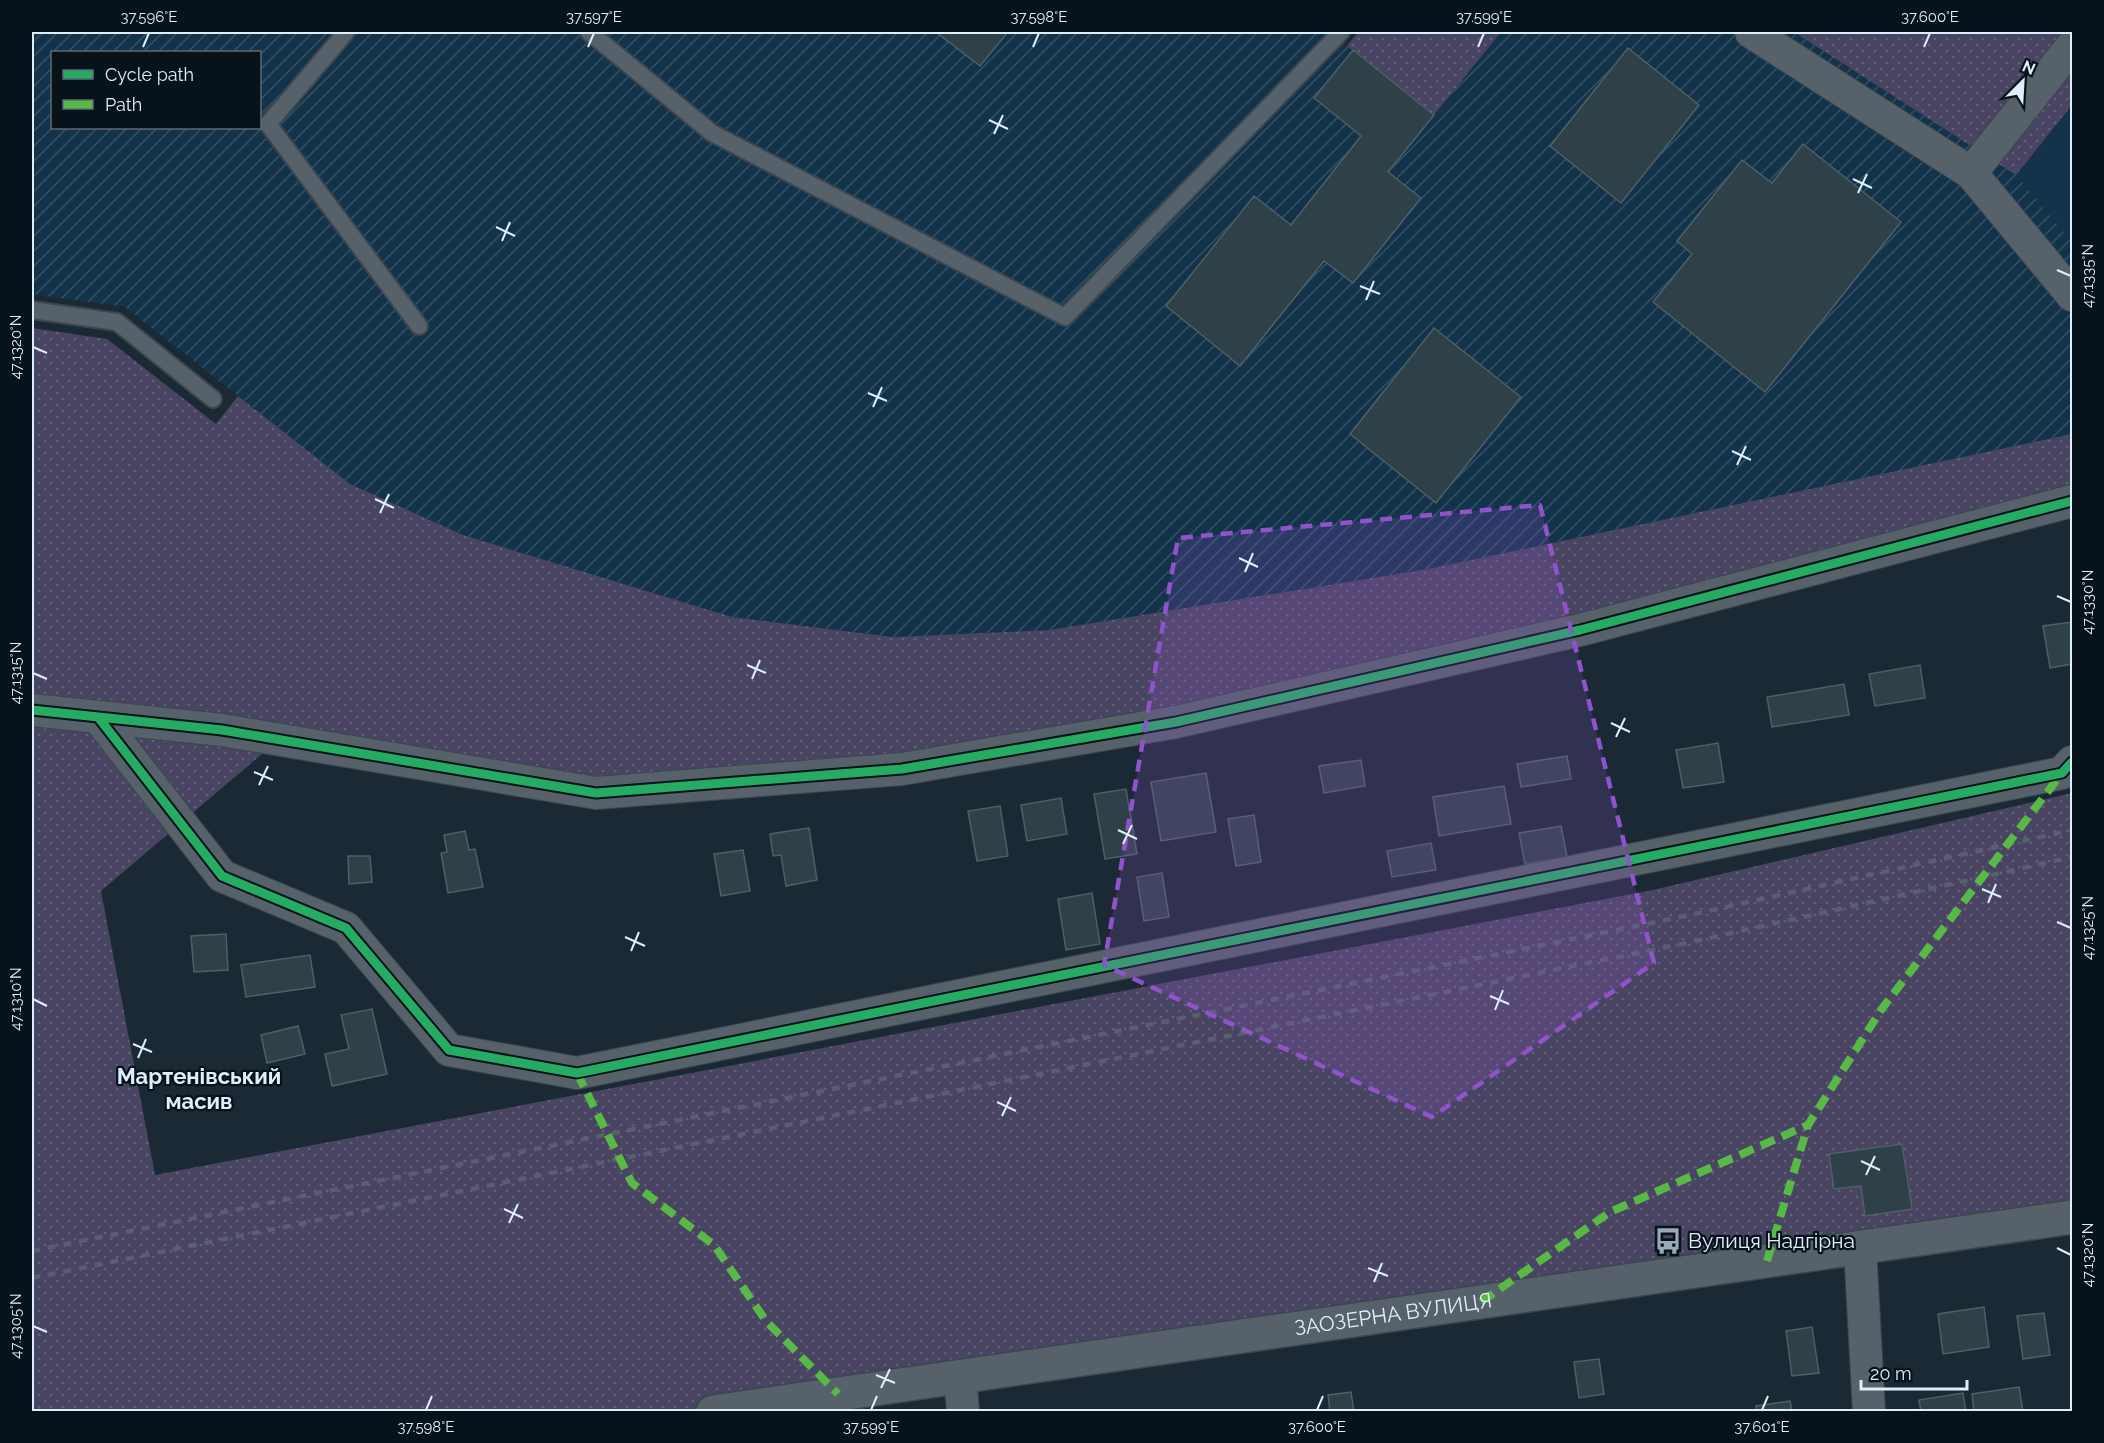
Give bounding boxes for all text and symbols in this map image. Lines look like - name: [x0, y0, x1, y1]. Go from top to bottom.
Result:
- text: 37.596°E: [121, 8, 177, 26]
- text: 37.597°E: [566, 8, 622, 26]
- text: 37.598°E: [1011, 8, 1067, 26]
- text: 37.599°E: [1456, 8, 1512, 26]
- text: 37.600°E: [1901, 8, 1959, 26]
- legend: [51, 51, 261, 129]
- north arrow: [1993, 51, 2053, 111]
- text: N: [2019, 57, 2038, 79]
- text: Cycle path: [105, 64, 194, 85]
- text: Path: [105, 94, 142, 115]
- text: 47.1335°N: [2079, 244, 2097, 308]
- text: 47.1320°N: [7, 315, 25, 379]
- text: 47.1330°N: [2079, 570, 2097, 634]
- text: 47.1315°N: [7, 642, 25, 704]
- text: 47.1325°N: [2079, 896, 2097, 960]
- text: 47.1310°N: [7, 967, 25, 1031]
- district label: Мартенівський масив: [117, 1063, 281, 1114]
- text: 47.1320°N: [2079, 1223, 2097, 1287]
- bus stop icon: Вулиця Надгірна: [1653, 1226, 1683, 1256]
- place label: Вулиця Надгірна: [1688, 1228, 1855, 1253]
- street label: ЗАОЗЕРНА ВУЛИЦЯ: [1293, 1287, 1493, 1340]
- text: 47.1305°N: [7, 1293, 25, 1359]
- scale bar: [1861, 1353, 1968, 1391]
- text: 20 m: [1870, 1363, 1912, 1384]
- text: 37.598°E: [398, 1418, 454, 1436]
- text: 37.599°E: [843, 1418, 899, 1436]
- text: 37.600°E: [1288, 1418, 1346, 1436]
- text: 37.601°E: [1734, 1418, 1790, 1436]

